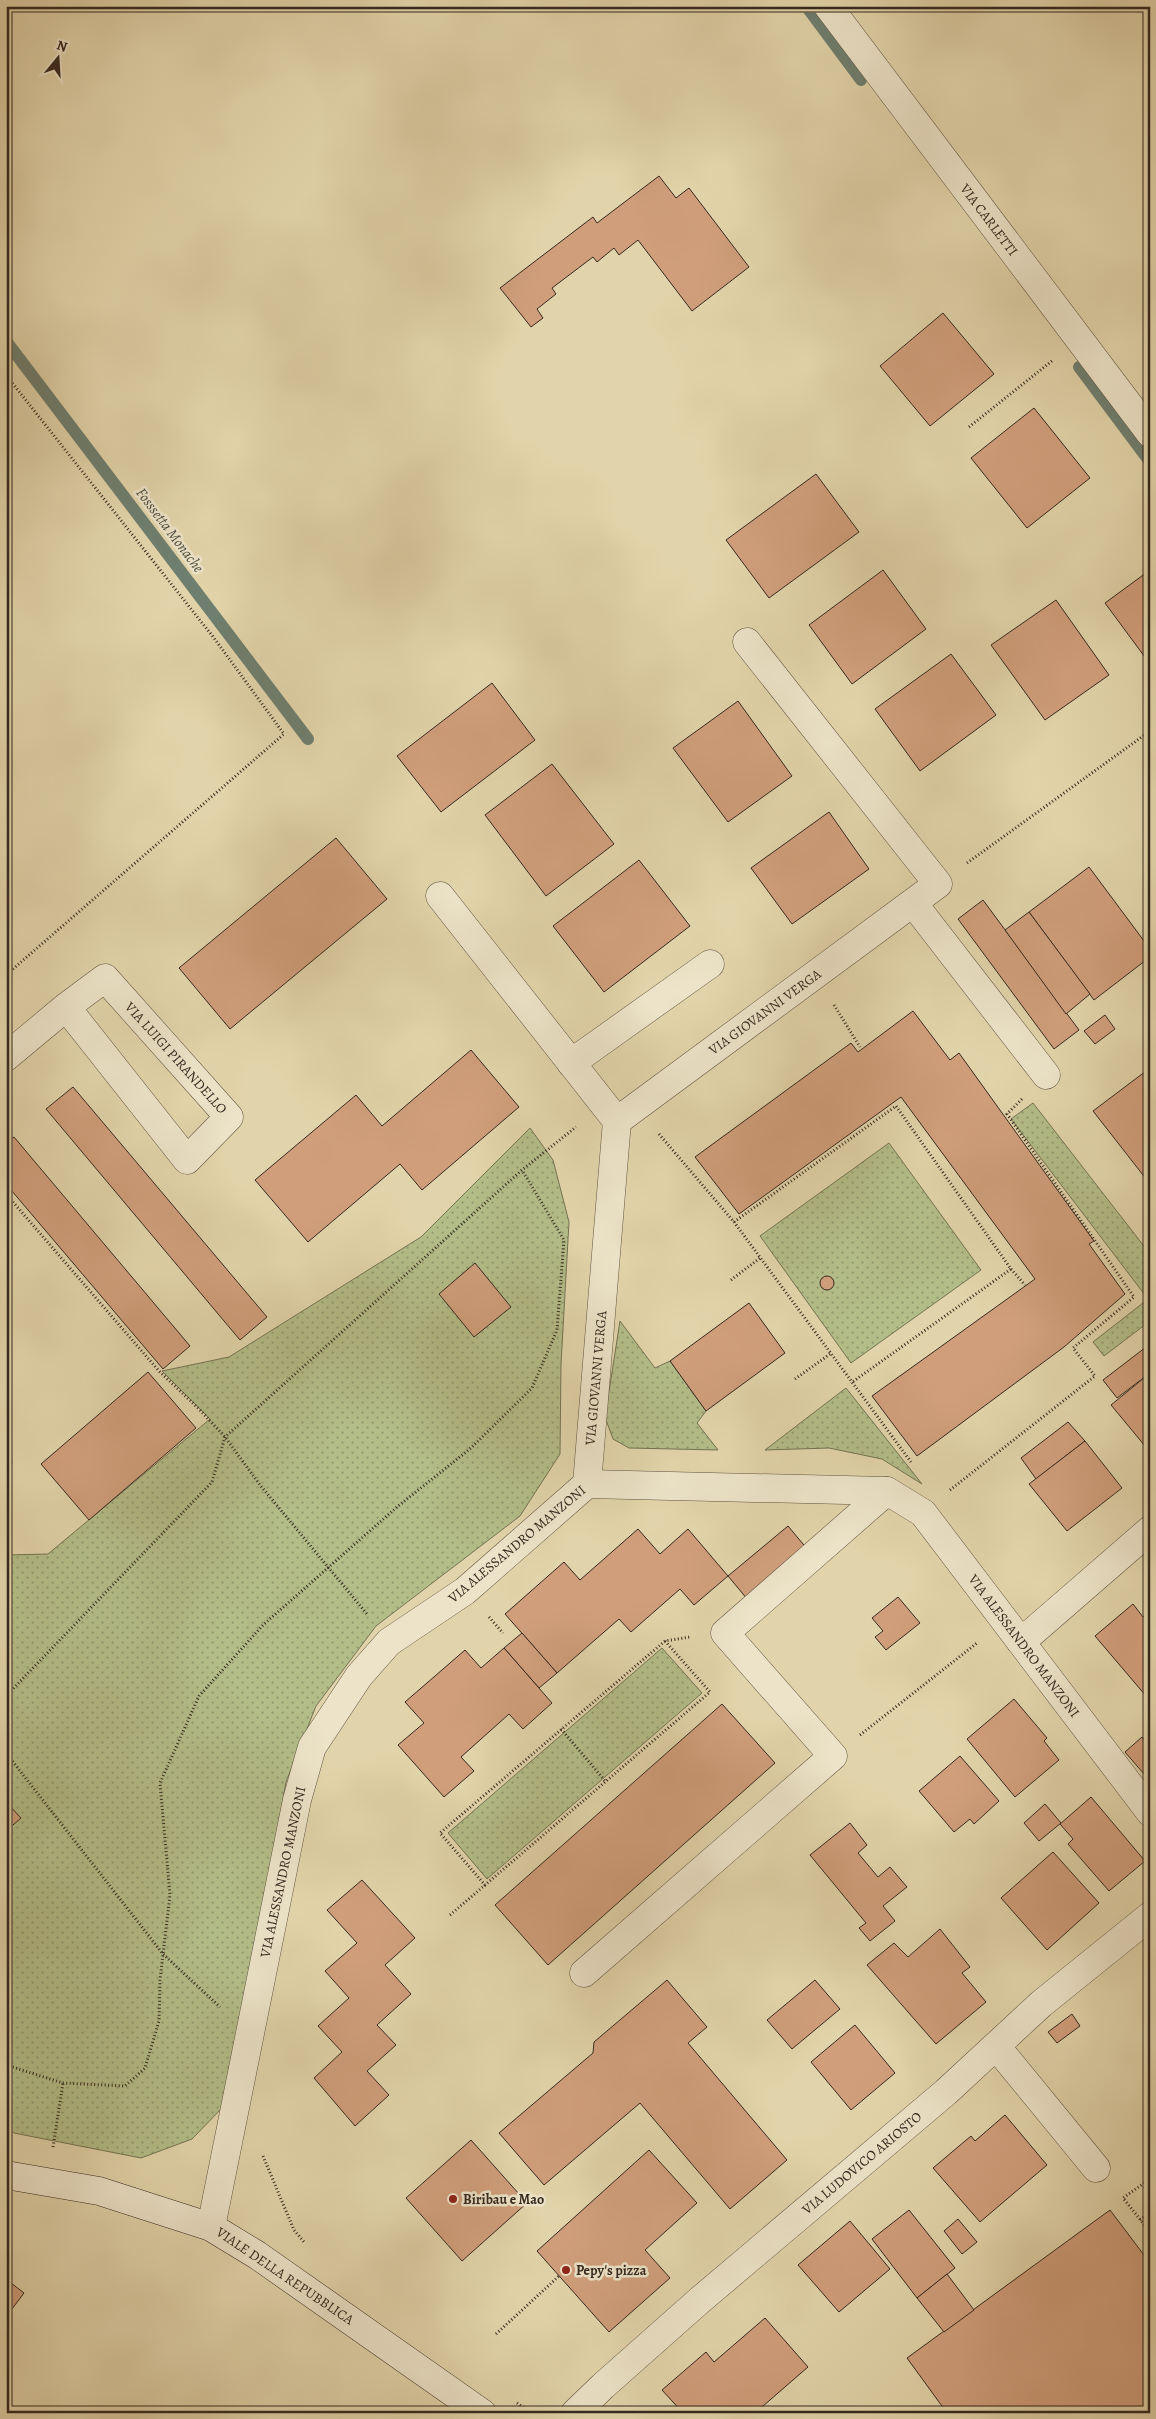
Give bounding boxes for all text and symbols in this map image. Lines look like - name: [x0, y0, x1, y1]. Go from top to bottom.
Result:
- north arrow: [32, 32, 82, 82]
- text: N: [54, 36, 70, 57]
- street label: VIA CARLETTI: [955, 179, 1022, 260]
- water label: Fosssetta Monache: [131, 483, 209, 577]
- street label: VIA GIOVANNI VERGA: [704, 964, 826, 1060]
- street label: VIA LUIGI PIRANDELLO: [120, 997, 232, 1118]
- street label: VIA GIOVANNI VERGA: [581, 1309, 611, 1447]
- street label: VIA ALESSANDRO MANZONI: [443, 1481, 590, 1608]
- street label: VIA ALESSANDRO MANZONI: [963, 1570, 1084, 1721]
- street label: VIA ALESSANDRO MANZONI: [255, 1785, 310, 1960]
- street label: VIA LUDOVICO ARIOSTO: [797, 2107, 926, 2219]
- place label: Biribau e Mao: [463, 2190, 544, 2209]
- marker: Biribau e Mao: [447, 2193, 459, 2205]
- street label: VIALE DELLA REPUBBLICA: [212, 2222, 358, 2330]
- place label: Pepy's pizza: [576, 2261, 647, 2280]
- marker: Pepy's pizza: [560, 2264, 572, 2276]

